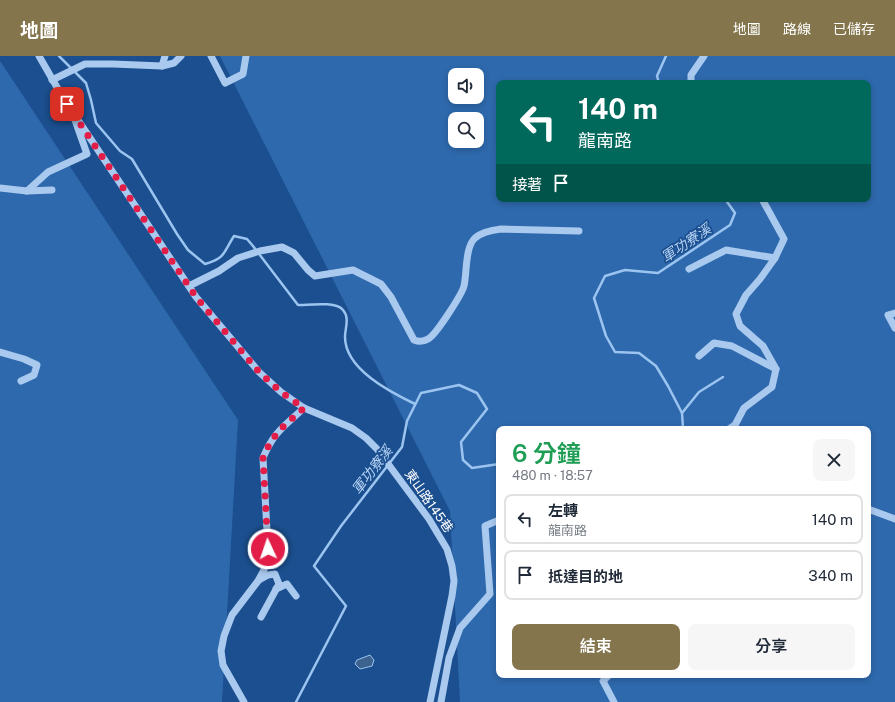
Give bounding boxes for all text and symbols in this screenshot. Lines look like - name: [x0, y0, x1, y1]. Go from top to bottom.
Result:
- text: 地圖: [20, 19, 58, 41]
- text: 地圖: [733, 21, 761, 37]
- text: 路線: [783, 21, 811, 37]
- text: 已儲存: [833, 21, 875, 37]
- map controls: [448, 68, 484, 148]
- button: sound: [448, 68, 484, 104]
- pin: [50, 87, 84, 121]
- text: 140 m: [578, 92, 658, 125]
- icon: arrive: [56, 93, 78, 115]
- icon: left: [512, 96, 564, 148]
- button: search: [448, 112, 484, 148]
- text: 龍南路: [578, 130, 632, 151]
- icon: arrive: [550, 172, 572, 194]
- text: 接著: [512, 176, 542, 193]
- water label: 軍功寮溪: [658, 220, 715, 265]
- text: 6 分鐘: [512, 439, 581, 467]
- button: close: [813, 439, 855, 481]
- water label: 軍功寮溪: [348, 441, 397, 497]
- street label: 東山路145巷: [402, 467, 456, 535]
- text: 480 m · 18:57: [512, 468, 593, 483]
- text: 左轉: [548, 502, 578, 519]
- icon: left: [514, 508, 536, 530]
- text: 140 m: [812, 511, 853, 528]
- text: 龍南路: [548, 523, 587, 538]
- position arrow: [247, 528, 289, 570]
- icon: arrive: [514, 564, 536, 586]
- text: 340 m: [808, 567, 853, 584]
- text: 抵達目的地: [548, 568, 623, 585]
- button: 結束: [512, 624, 680, 670]
- button: 分享: [688, 624, 855, 670]

